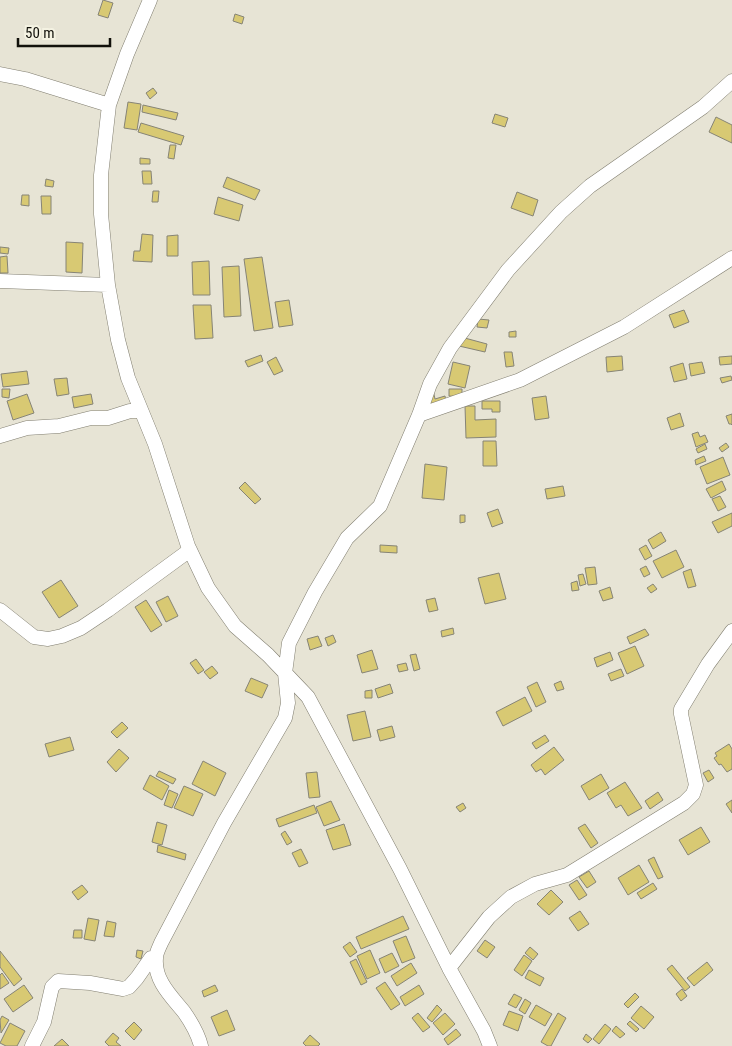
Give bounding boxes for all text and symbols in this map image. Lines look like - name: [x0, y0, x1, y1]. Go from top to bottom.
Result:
- scale bar: [18, 15, 110, 47]
- text: 50 m: [25, 24, 55, 42]

